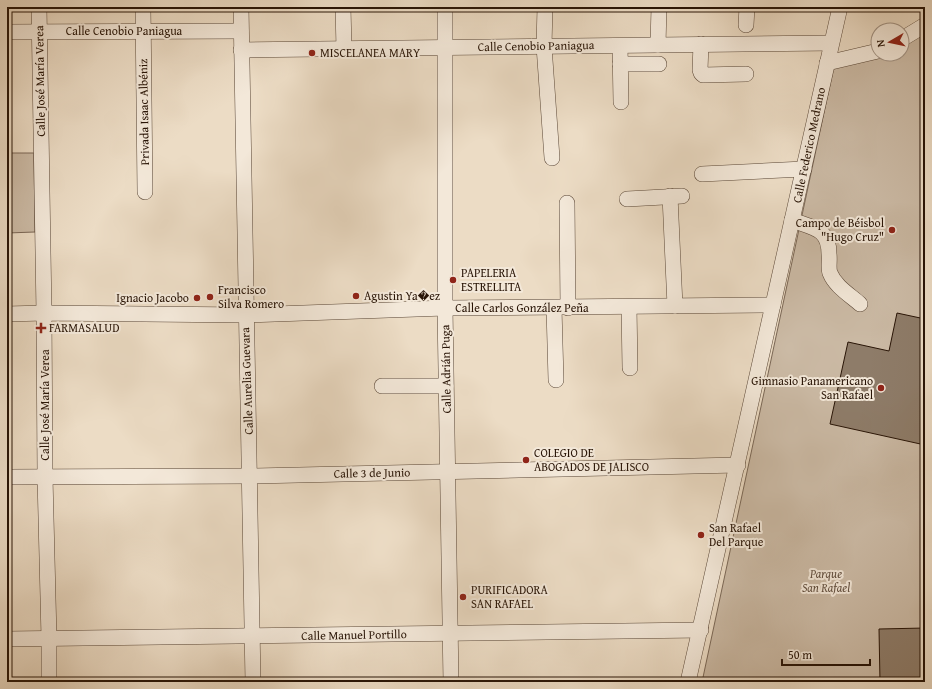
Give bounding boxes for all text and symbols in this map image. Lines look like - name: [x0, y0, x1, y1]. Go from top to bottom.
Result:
- street label: Calle Cenobio Paniagua: [66, 22, 183, 39]
- north arrow: [870, 22, 910, 62]
- street label: Calle José María Verea: [30, 25, 49, 137]
- street label: Calle Cenobio Paniagua: [478, 36, 595, 55]
- text: N: [872, 38, 889, 48]
- place label: MISCELANEA MARY: [320, 44, 420, 61]
- marker: MISCELANEA MARY: [307, 48, 317, 58]
- street label: Privada Isaac Albéniz: [134, 59, 153, 165]
- street label: Calle Federico Medrano: [788, 85, 829, 204]
- place label: Campo de Béisbol "Hugo Cruz": [796, 214, 885, 245]
- marker: Campo de Béisbol "Hugo Cruz": [887, 225, 897, 235]
- place label: PAPELERIA ESTRELLITA: [461, 264, 522, 295]
- marker: PAPELERIA ESTRELLITA: [448, 275, 458, 285]
- place label: Francisco Silva Romero: [218, 281, 284, 312]
- place label: Agustin Ya�ez: [364, 287, 440, 304]
- place label: Ignacio Jacobo: [116, 289, 189, 306]
- marker: Agustin Ya�ez: [351, 291, 361, 301]
- marker: Francisco Silva Romero: [205, 292, 215, 302]
- marker: Ignacio Jacobo: [192, 293, 202, 303]
- street label: Calle Carlos González Peña: [455, 299, 589, 316]
- place label: FARMASALUD: [49, 319, 119, 336]
- marker: FARMASALUD: [36, 323, 46, 333]
- street label: Calle Adrián Puga: [436, 324, 455, 414]
- street label: Calle Aurelia Guevara: [236, 327, 257, 435]
- street label: Calle José María Verea: [36, 349, 53, 461]
- place label: Gimnasio Panamericano San Rafael: [751, 372, 874, 403]
- marker: Gimnasio Panamericano San Rafael: [876, 383, 886, 393]
- place label: COLEGIO DE ABOGADOS DE JALISCO: [534, 444, 649, 475]
- marker: COLEGIO DE ABOGADOS DE JALISCO: [521, 455, 531, 465]
- street label: Calle 3 de Junio: [333, 463, 411, 482]
- place label: San Rafael Del Parque: [709, 519, 764, 550]
- marker: San Rafael Del Parque: [696, 530, 706, 540]
- park label: Parque San Rafael: [802, 565, 850, 596]
- place label: PURIFICADORA SAN RAFAEL: [471, 581, 548, 612]
- marker: PURIFICADORA SAN RAFAEL: [458, 592, 468, 602]
- street label: Calle Manuel Portillo: [301, 625, 407, 644]
- scale bar: [782, 641, 870, 667]
- text: 50 m: [788, 646, 812, 663]

